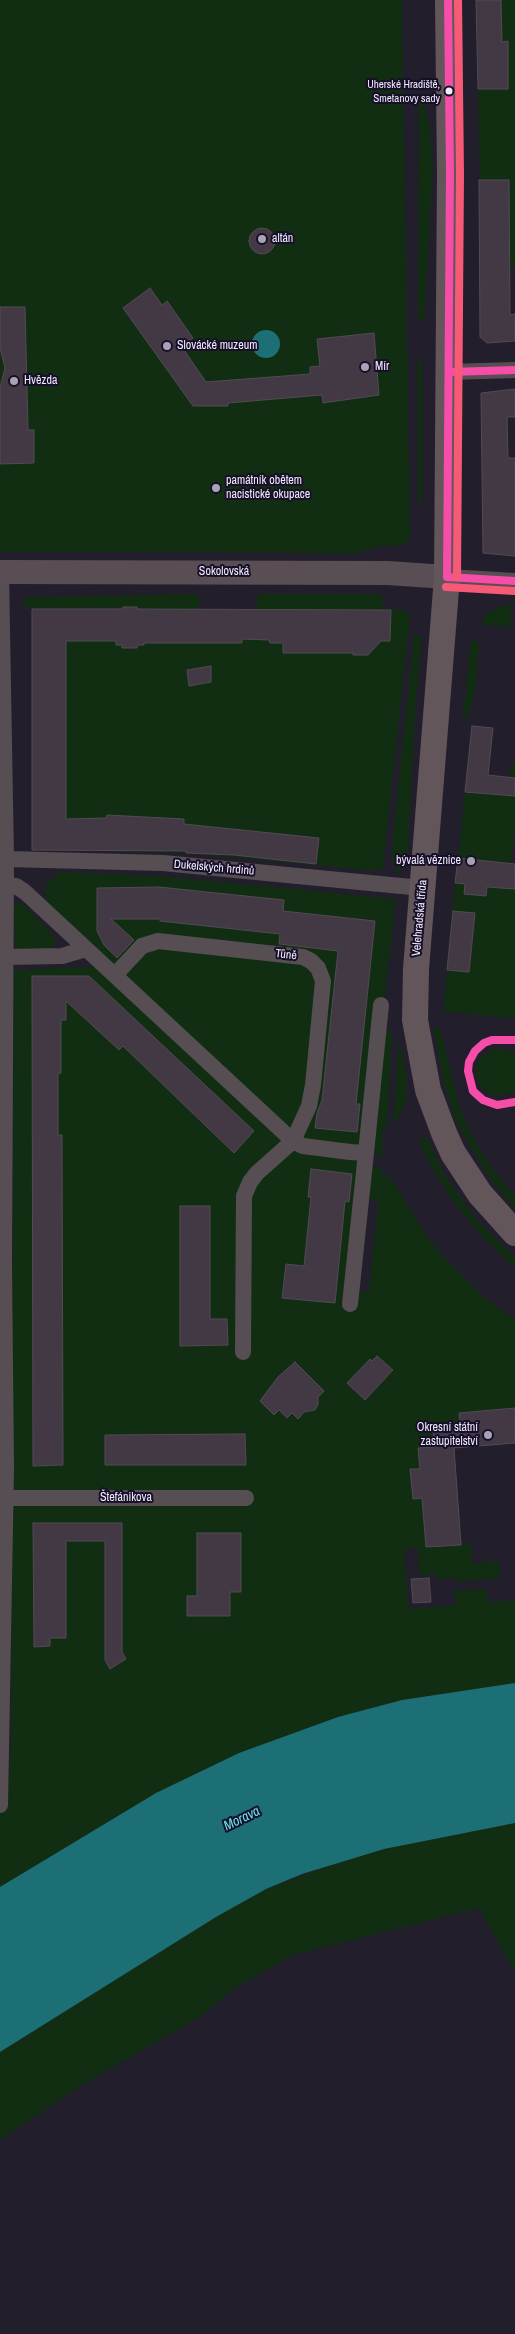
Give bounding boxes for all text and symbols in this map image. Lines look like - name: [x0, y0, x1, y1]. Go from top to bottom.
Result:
- place label: Uherské Hradiště, Smetanovy sady: [367, 78, 440, 104]
- marker: Uherské Hradiště, Smetanovy sady: [444, 86, 454, 96]
- place label: altán: [272, 232, 293, 246]
- marker: altán: [256, 233, 268, 245]
- place label: Slovácké muzeum: [177, 339, 257, 353]
- marker: Slovácké muzeum: [161, 340, 173, 352]
- place label: Mír: [375, 360, 389, 374]
- marker: Mír: [359, 361, 371, 373]
- place label: Hvězda: [24, 374, 57, 388]
- marker: Hvězda: [8, 375, 20, 387]
- place label: památník obětem nacistické okupace: [226, 474, 310, 502]
- marker: památník obětem nacistické okupace: [210, 482, 222, 494]
- street label: Sokolovská: [199, 565, 249, 579]
- place label: bývalá věznice: [396, 854, 461, 868]
- marker: bývalá věznice: [465, 855, 477, 867]
- street label: Dukelských hrdinů: [173, 857, 255, 879]
- street label: Velehradská třída: [409, 879, 431, 957]
- street label: Tůně: [275, 947, 297, 963]
- place label: Okresní státní zastupitelství: [417, 1421, 478, 1449]
- marker: Okresní státní zastupitelství: [482, 1429, 494, 1441]
- street label: Štefánikova: [100, 1491, 152, 1505]
- water label: Morava: [221, 1803, 263, 1835]

